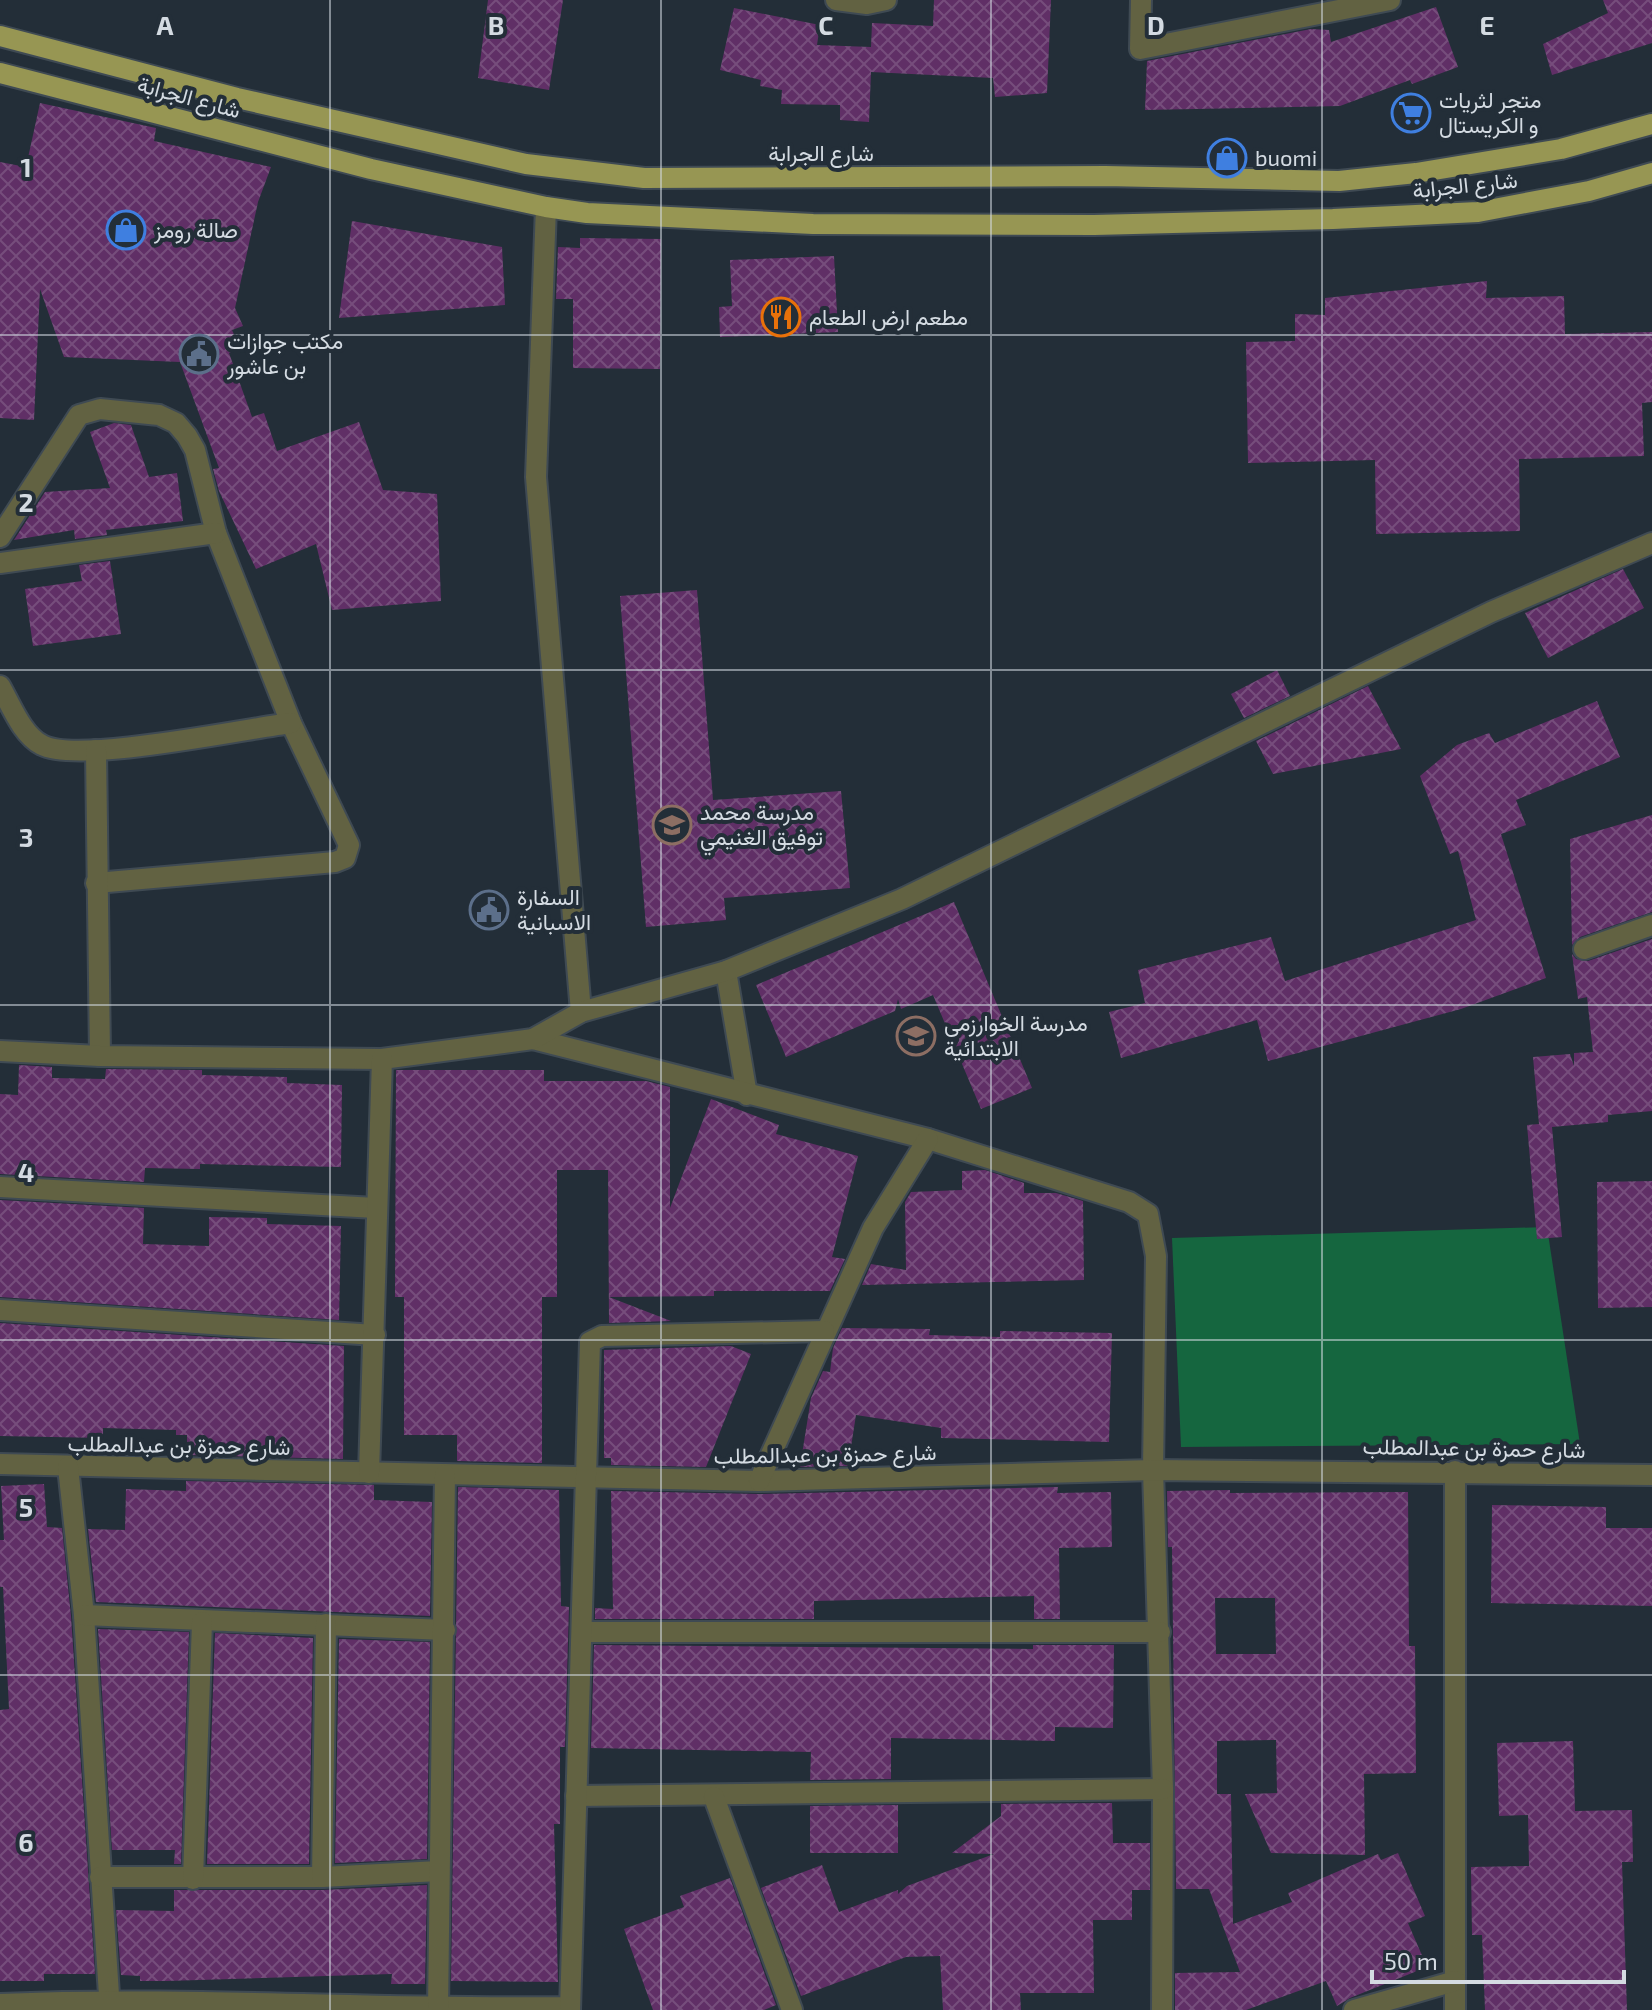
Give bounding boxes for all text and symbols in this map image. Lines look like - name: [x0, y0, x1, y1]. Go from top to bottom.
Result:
- text: A: [157, 9, 174, 40]
- text: B: [488, 9, 504, 40]
- text: C: [818, 9, 834, 40]
- text: D: [1147, 9, 1165, 40]
- text: E: [1479, 9, 1495, 40]
- street label: شارع الجرابة: [134, 70, 244, 125]
- place label: متجر لثريات و الكريستال: [1439, 86, 1542, 139]
- supermarket icon: متجر لثريات و الكريستال: [1390, 92, 1432, 134]
- shop icon: buomi: [1206, 137, 1248, 179]
- street label: شارع الجرابة: [768, 139, 874, 168]
- place label: buomi: [1255, 144, 1317, 170]
- text: 1: [20, 151, 32, 182]
- street label: شارع الجرابة: [1411, 166, 1519, 205]
- shop icon: صالة رومز: [105, 209, 147, 251]
- place label: صالة رومز: [153, 216, 238, 244]
- restaurant icon: مطعم ارض الطعام: [760, 296, 802, 338]
- place label: مطعم ارض الطعام: [809, 303, 968, 332]
- place label: مكتب جوازات بن عاشور: [226, 327, 343, 380]
- public building icon: مكتب جوازات بن عاشور: [178, 333, 220, 375]
- text: 2: [18, 486, 34, 517]
- place label: مدرسة محمد توفيق الغنيمي: [700, 798, 823, 856]
- school or university icon: مدرسة محمد توفيق الغنيمي: [651, 804, 693, 846]
- text: 3: [19, 821, 33, 852]
- place label: السفارة الاسبانية: [517, 883, 591, 935]
- public building icon: السفارة الاسبانية: [468, 889, 510, 931]
- place label: مدرسة الخوارزمي الابتدائية: [944, 1009, 1088, 1061]
- school or university icon: مدرسة الخوارزمي الابتدائية: [895, 1015, 937, 1057]
- text: 4: [18, 1156, 34, 1187]
- street label: شارع حمزة بن عبدالمطلب: [67, 1429, 291, 1462]
- street label: شارع حمزة بن عبدالمطلب: [1362, 1432, 1586, 1465]
- street label: شارع حمزة بن عبدالمطلب: [713, 1438, 937, 1471]
- text: 5: [19, 1491, 33, 1522]
- text: 6: [18, 1826, 34, 1857]
- scale bar: [1372, 1934, 1624, 1984]
- text: 50 m: [1384, 1946, 1438, 1975]

